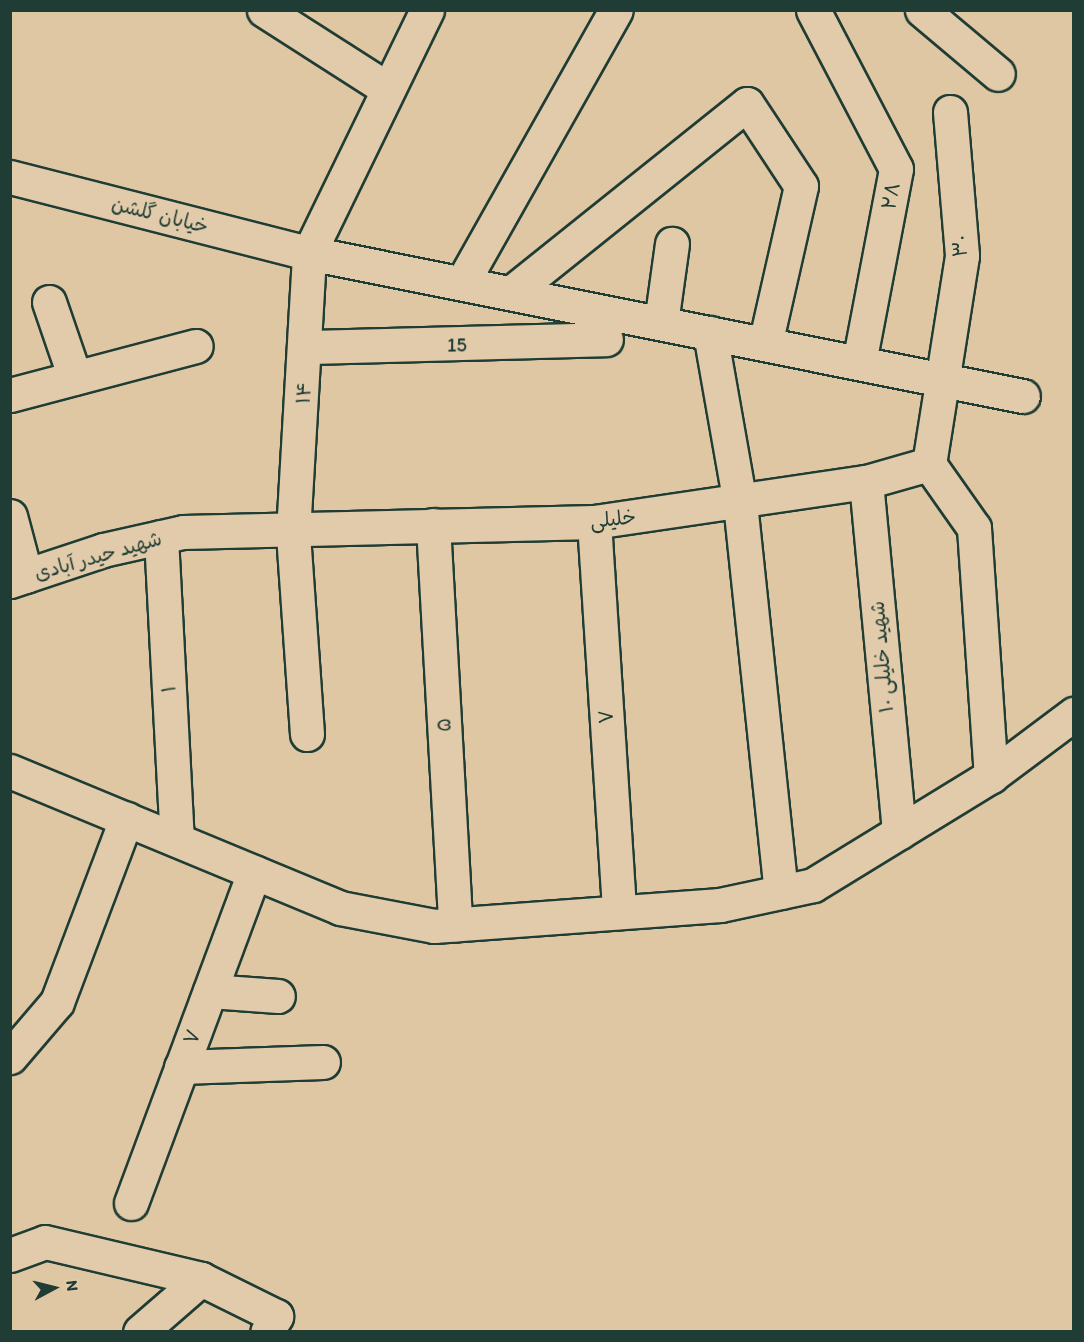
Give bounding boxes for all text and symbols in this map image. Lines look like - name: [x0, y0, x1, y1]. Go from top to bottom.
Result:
- street label: ۲۸: [877, 180, 905, 212]
- street label: خیابان گلشن: [109, 191, 211, 239]
- street label: ۳۰: [948, 234, 972, 258]
- street label: 15: [447, 333, 467, 357]
- street label: ۱۴: [291, 381, 317, 405]
- street label: خلیلی: [589, 505, 637, 533]
- street label: شهید حیدر آبادی: [32, 526, 164, 586]
- street label: شهید خلیلی ۱۰: [865, 600, 899, 714]
- street label: ۱: [157, 685, 181, 693]
- street label: ۷: [594, 709, 618, 725]
- street label: ۵: [432, 717, 456, 733]
- street label: ۷: [178, 1026, 206, 1048]
- north arrow: [24, 1258, 84, 1318]
- text: N: [62, 1279, 82, 1292]

